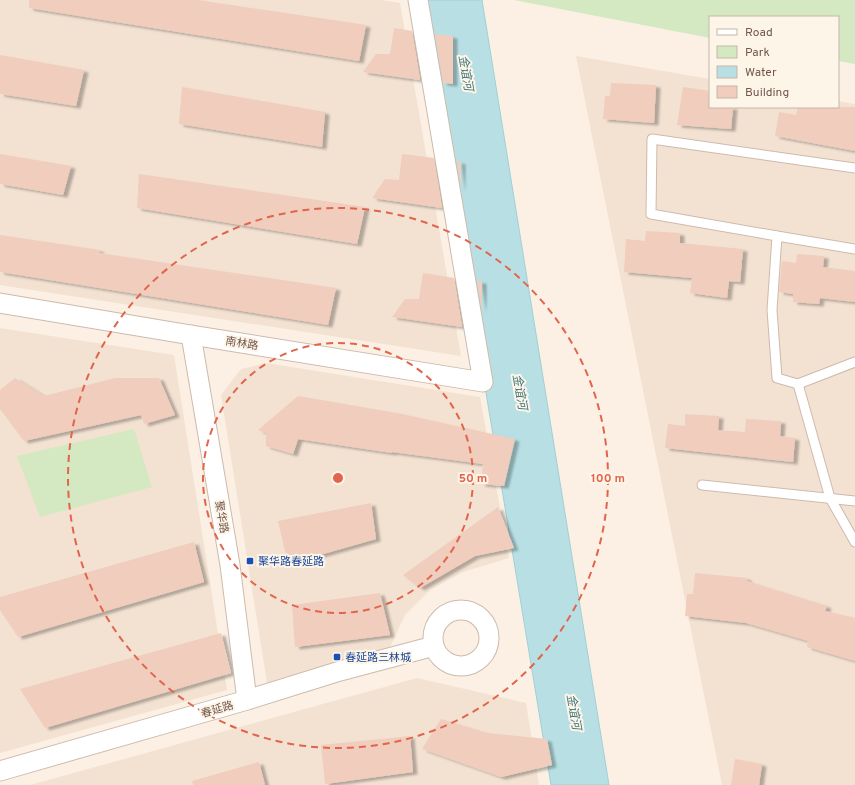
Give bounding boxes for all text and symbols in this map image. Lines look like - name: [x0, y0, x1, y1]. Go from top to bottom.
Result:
- legend: [709, 16, 839, 108]
- text: Road: [745, 25, 773, 41]
- text: Park: [745, 45, 770, 61]
- water label: 金谊河: [454, 54, 476, 94]
- text: Water: [745, 65, 777, 81]
- text: Building: [745, 85, 789, 101]
- street label: 南林路: [224, 334, 259, 353]
- water label: 金谊河: [508, 373, 530, 413]
- centre of rings: [331, 471, 345, 485]
- text: 50 m: [459, 471, 487, 487]
- text: 100 m: [591, 471, 625, 487]
- street label: 聚华路: [211, 500, 231, 535]
- place label: 聚华路春延路: [258, 555, 324, 569]
- marker: 聚华路春延路: [245, 556, 255, 566]
- place label: 春延路三林城: [345, 651, 411, 665]
- marker: 春延路三林城: [332, 652, 342, 662]
- water label: 金谊河: [562, 693, 584, 733]
- street label: 春延路: [199, 699, 235, 721]

